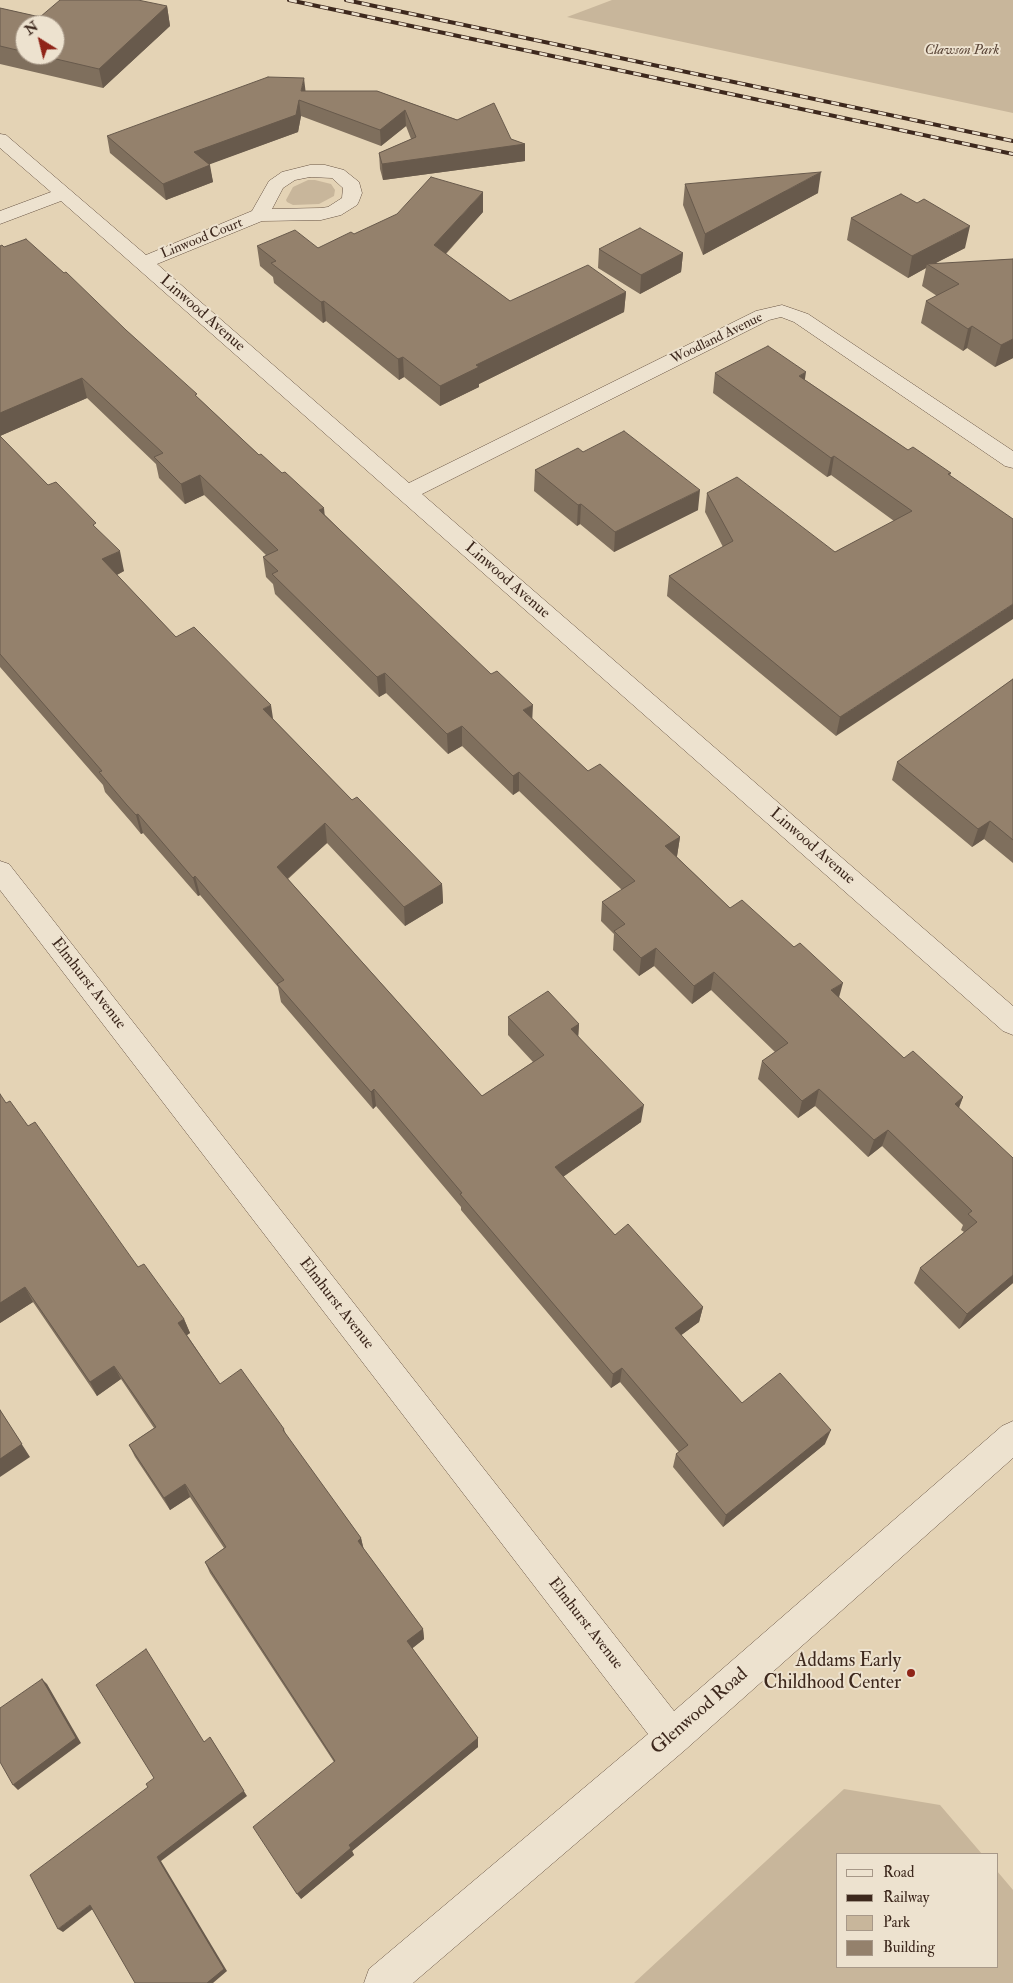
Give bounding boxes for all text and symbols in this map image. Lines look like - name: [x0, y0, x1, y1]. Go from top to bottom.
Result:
- north arrow: [15, 15, 65, 65]
- text: N: [21, 18, 42, 39]
- park label: Clawson Park: [925, 43, 999, 59]
- street label: Linwood Court: [159, 215, 245, 263]
- street label: Linwood Avenue: [155, 272, 249, 356]
- street label: Woodland Avenue: [668, 309, 766, 369]
- street label: Linwood Avenue: [460, 539, 554, 623]
- street label: Linwood Avenue: [765, 805, 859, 889]
- street label: Elmhurst Avenue: [46, 934, 130, 1034]
- street label: Elmhurst Avenue: [294, 1254, 378, 1354]
- street label: Elmhurst Avenue: [543, 1574, 627, 1674]
- place label: Addams Early Childhood Center: [764, 1651, 901, 1695]
- street label: Glenwood Road: [647, 1664, 753, 1760]
- marker: Addams Early Childhood Center: [905, 1667, 917, 1679]
- legend: [836, 1853, 998, 1968]
- text: Road: [883, 1863, 914, 1882]
- text: Railway: [883, 1888, 929, 1907]
- text: Park: [883, 1913, 910, 1932]
- text: Building: [883, 1938, 935, 1957]

